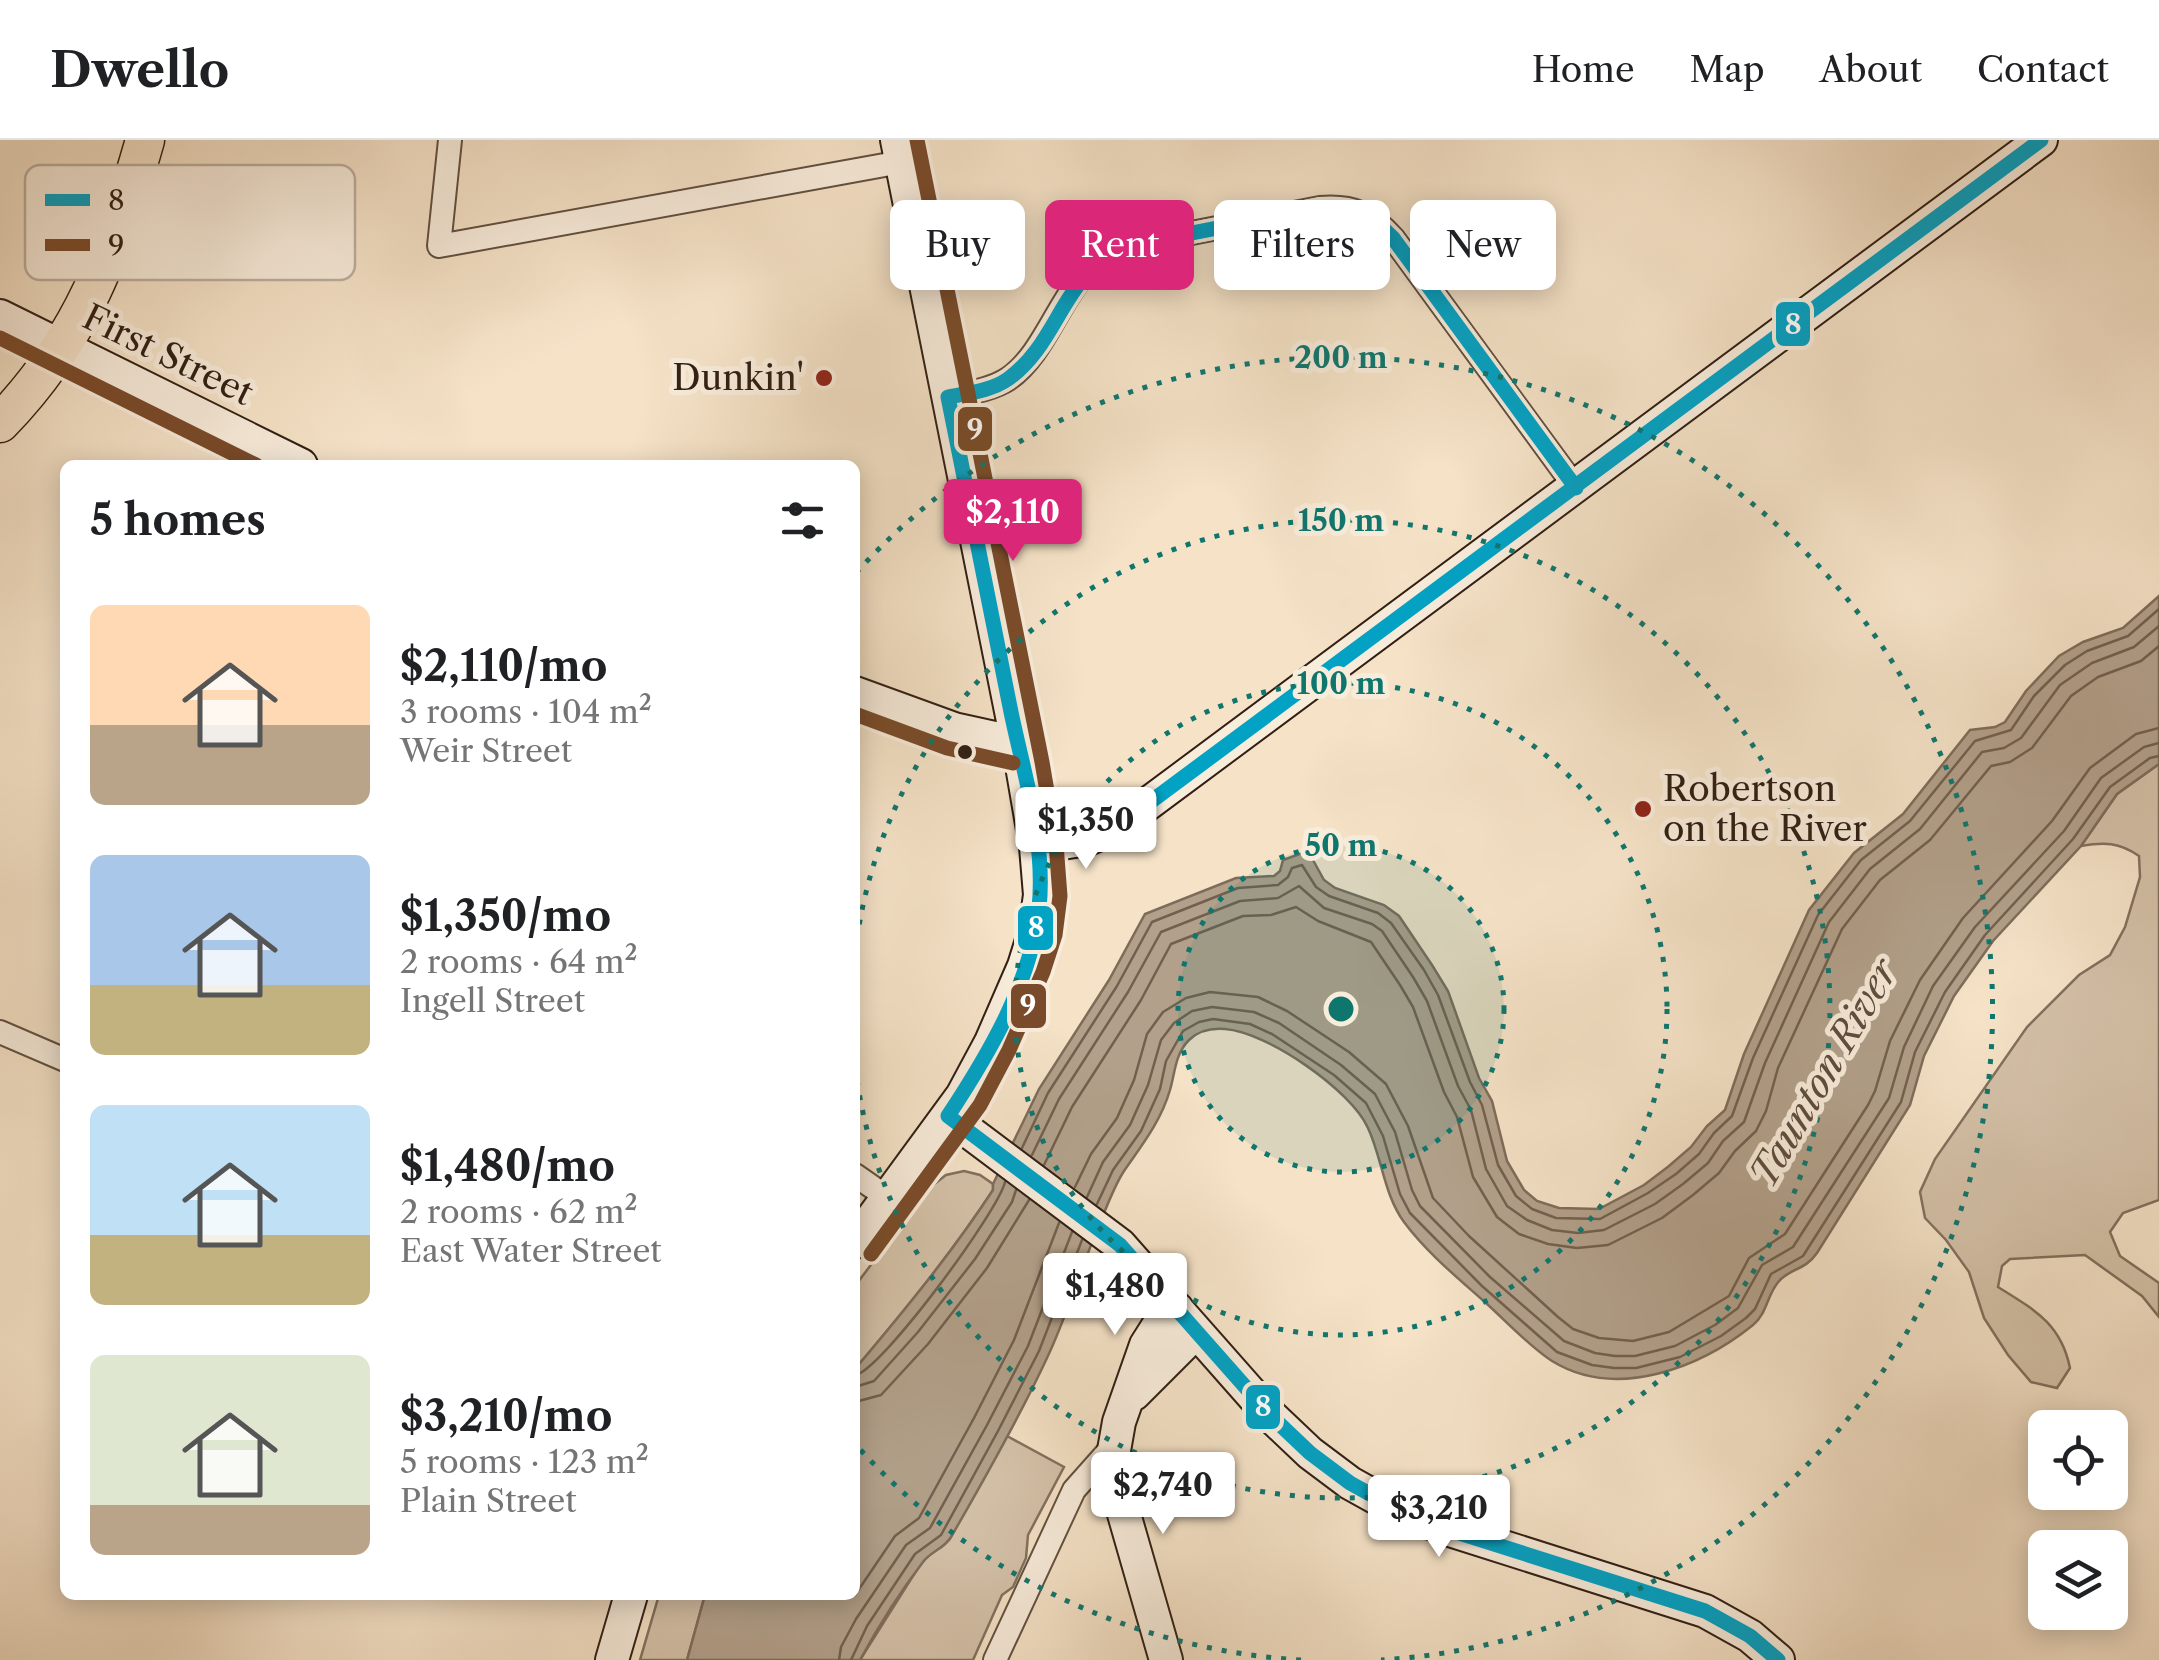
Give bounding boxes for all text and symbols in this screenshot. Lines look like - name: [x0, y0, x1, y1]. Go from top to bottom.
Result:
- text: Dwello: [50, 40, 229, 99]
- text: Home: [1532, 48, 1634, 91]
- text: Map: [1689, 48, 1765, 91]
- text: About: [1820, 48, 1922, 91]
- text: Contact: [1977, 48, 2109, 91]
- legend: [25, 165, 355, 280]
- text: 8: [108, 183, 125, 217]
- chip: Buy: [890, 200, 1025, 290]
- chip: Rent: [1045, 200, 1194, 290]
- chip: Filters: [1214, 200, 1390, 290]
- chip: New: [1410, 200, 1556, 290]
- text: 9: [108, 228, 124, 262]
- street label: First Street: [76, 295, 261, 414]
- line badge: 8: [1774, 300, 1812, 348]
- text: 8: [1784, 307, 1802, 341]
- text: 200 m: [1294, 339, 1388, 376]
- place label: Dunkin': [672, 356, 804, 399]
- marker: Dunkin': [813, 367, 835, 389]
- line badge: 9: [956, 405, 994, 453]
- text: 9: [967, 412, 983, 446]
- pin: $2,110: [932, 479, 1094, 564]
- text: $2,110: [966, 492, 1060, 531]
- icon: filters: [775, 493, 830, 548]
- text: 5 homes: [90, 494, 266, 546]
- text: 150 m: [1298, 502, 1384, 539]
- text: $2,110/mo: [400, 640, 608, 692]
- icon: home: [170, 645, 290, 765]
- text: 100 m: [1297, 665, 1386, 702]
- text: 3 rooms · 104 m²: [400, 692, 652, 731]
- text: Weir Street: [400, 731, 572, 770]
- unlabelled marker: [955, 742, 975, 762]
- place label: Robertson on the River: [1663, 767, 1867, 850]
- pin: $1,350: [1005, 787, 1167, 872]
- marker: Robertson on the River: [1632, 798, 1654, 820]
- text: $1,350: [1037, 800, 1135, 839]
- text: 50 m: [1304, 827, 1378, 864]
- text: $1,350/mo: [400, 890, 611, 942]
- icon: home: [170, 895, 290, 1015]
- line badge: 8: [1016, 904, 1055, 952]
- text: 8: [1027, 910, 1045, 944]
- text: 2 rooms · 64 m²: [400, 942, 638, 981]
- water label: Taunton River: [1740, 949, 1909, 1195]
- text: Ingell Street: [400, 981, 585, 1020]
- line badge: 9: [1009, 982, 1048, 1030]
- text: 9: [1020, 988, 1036, 1022]
- centre of rings: [1323, 991, 1359, 1027]
- text: $1,480/mo: [400, 1140, 615, 1192]
- icon: home: [170, 1145, 290, 1265]
- text: 2 rooms · 62 m²: [400, 1192, 638, 1231]
- text: East Water Street: [400, 1231, 662, 1270]
- pin: $1,480: [1034, 1253, 1196, 1338]
- text: $1,480: [1065, 1266, 1165, 1305]
- line badge: 8: [1244, 1383, 1282, 1431]
- text: 8: [1254, 1389, 1272, 1423]
- text: $3,210/mo: [400, 1390, 612, 1442]
- icon: home: [170, 1395, 290, 1515]
- map controls: [2028, 1410, 2128, 1630]
- button: locate: [2028, 1410, 2128, 1510]
- text: 5 rooms · 123 m²: [400, 1442, 649, 1481]
- pin: $2,740: [1082, 1452, 1244, 1537]
- text: $2,740: [1113, 1465, 1213, 1504]
- pin: $3,210: [1358, 1475, 1520, 1560]
- text: Plain Street: [400, 1481, 577, 1520]
- text: $3,210: [1390, 1488, 1488, 1527]
- button: layers: [2028, 1530, 2128, 1630]

